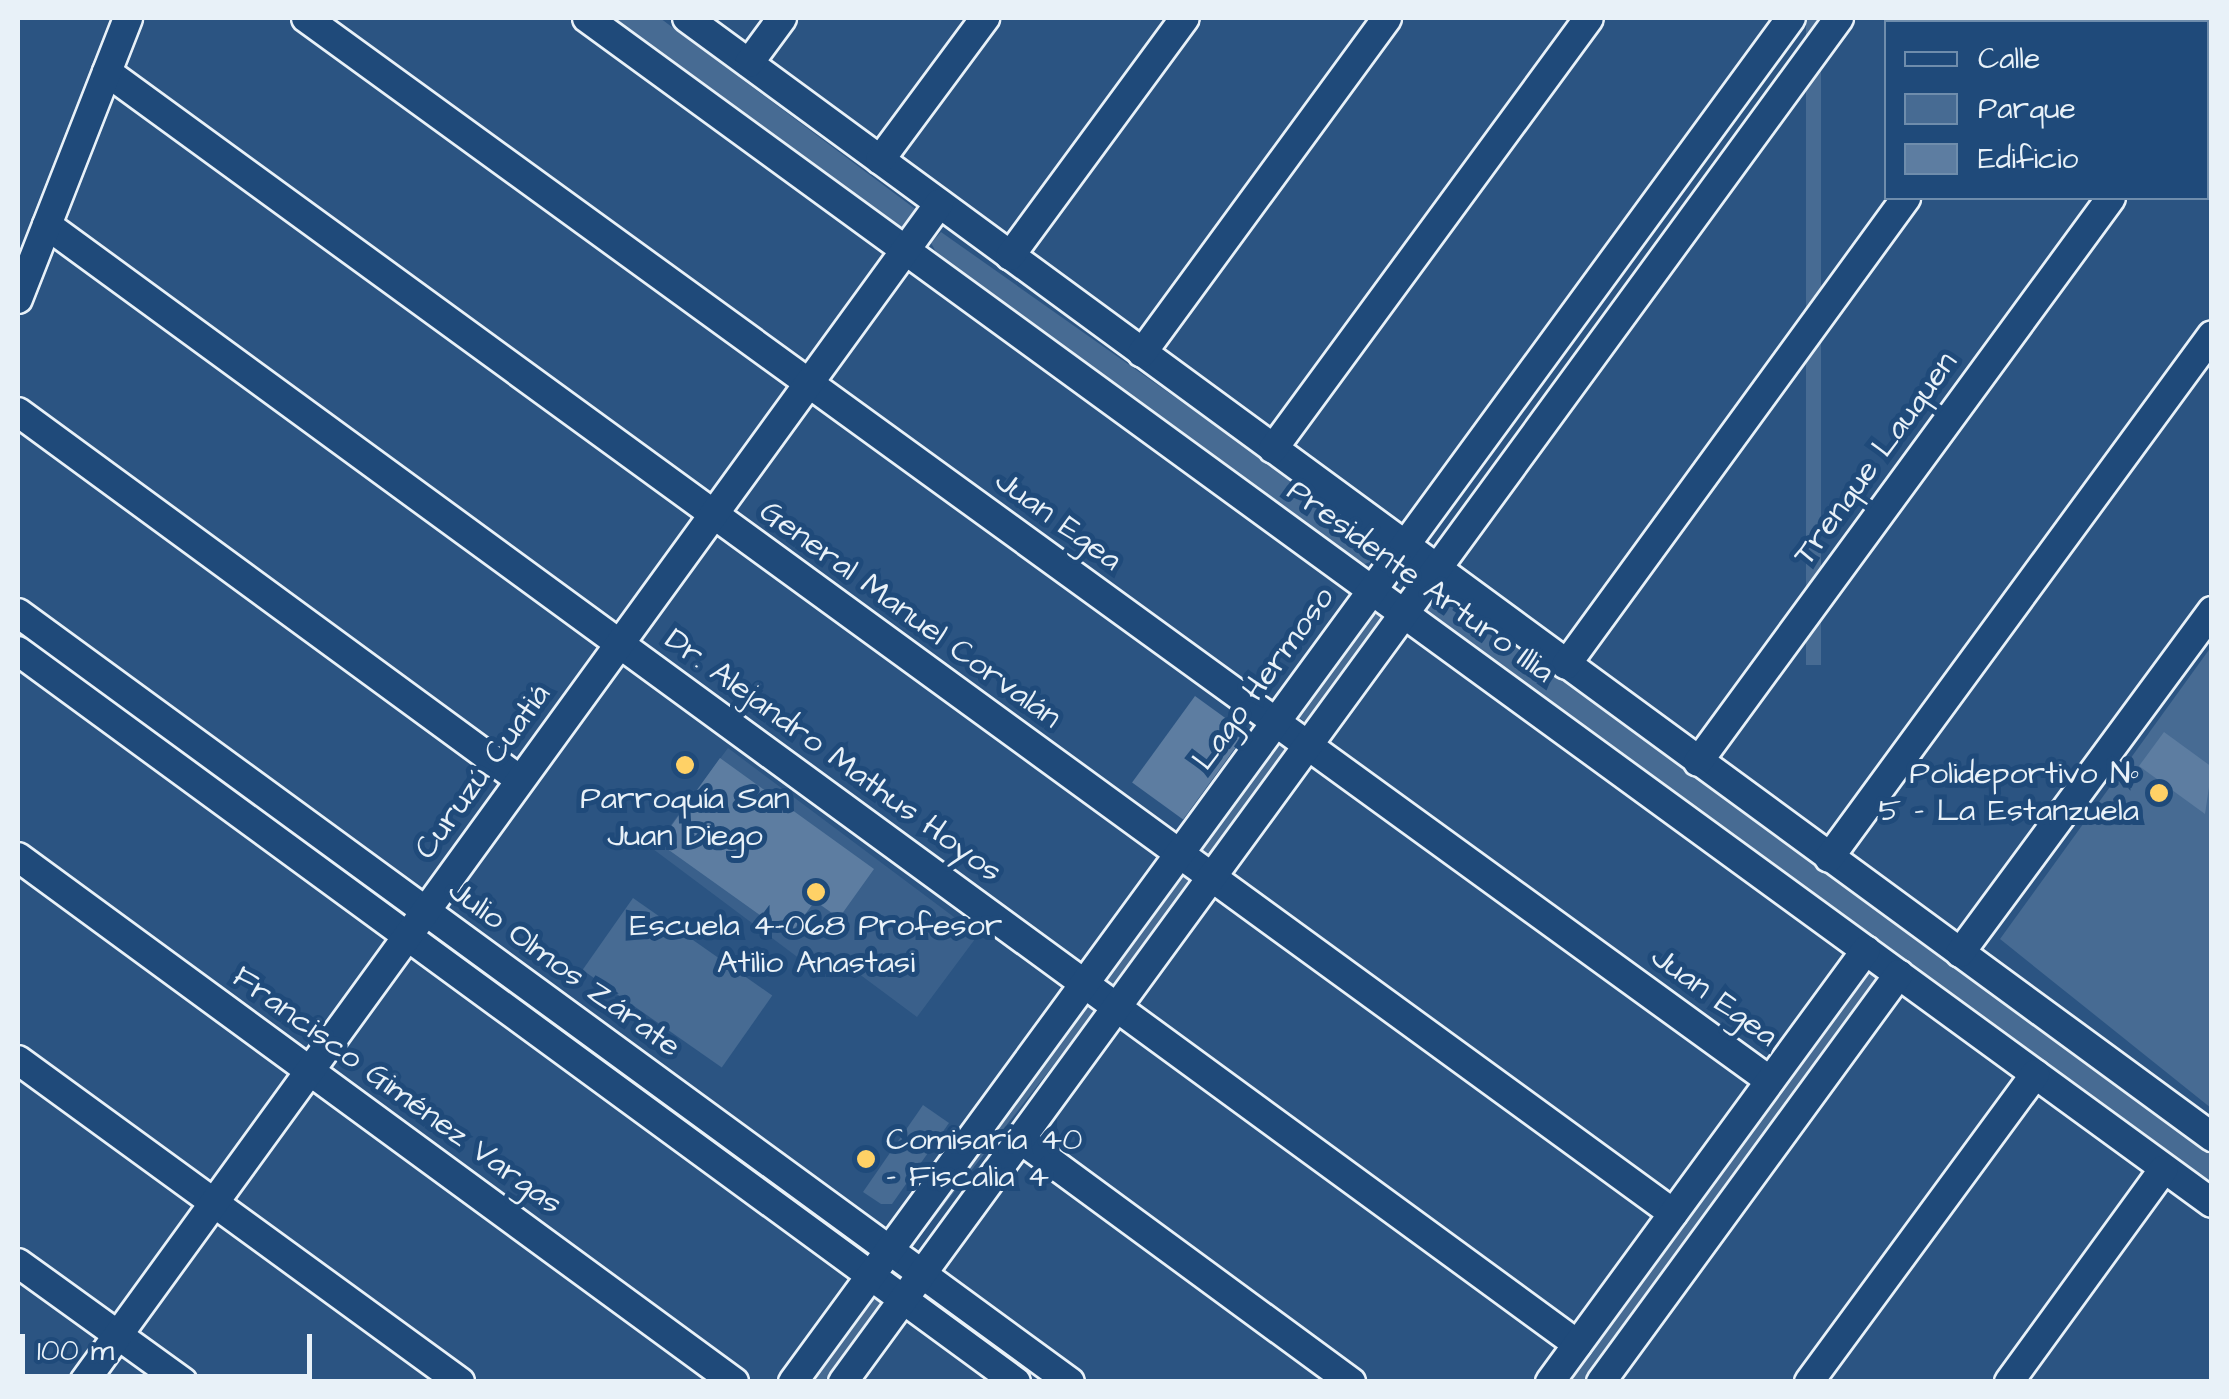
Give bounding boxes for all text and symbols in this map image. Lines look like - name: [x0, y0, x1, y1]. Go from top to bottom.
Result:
- legend: [1884, 20, 2209, 200]
- text: Calle: [1978, 38, 2040, 80]
- text: Parque: [1978, 88, 2076, 130]
- text: Edificio: [1978, 138, 2078, 180]
- street label: Trenque Lauquen: [1786, 345, 1966, 573]
- street label: Juan Egea: [987, 462, 1129, 580]
- street label: Presidente Arturo Illia: [1279, 472, 1561, 692]
- street label: General Manuel Corvalán: [752, 493, 1068, 737]
- street label: Lago Hermoso: [1185, 580, 1343, 778]
- street label: Dr. Alejandro Mathus Hoyos: [657, 621, 1009, 891]
- street label: Curuzú Cuatiá: [407, 677, 559, 867]
- marker: Parroquía San Juan Diego: [674, 754, 696, 776]
- place label: Polideportivo Nº 5 - La Estanzuela: [1879, 756, 2139, 831]
- place label: Parroquía San Juan Diego: [580, 781, 790, 856]
- marker: Polideportivo Nº 5 - La Estanzuela: [2148, 782, 2170, 804]
- street label: Julio Olmos Zárate: [440, 872, 688, 1066]
- marker: Escuela 4-068 Profesor Atilio Anastasi: [805, 881, 827, 903]
- place label: Escuela 4-068 Profesor Atilio Anastasi: [630, 908, 1002, 983]
- street label: Juan Egea: [1643, 938, 1785, 1056]
- street label: Francisco Giménez Vargas: [225, 958, 569, 1224]
- place label: Comisaría 40 - Fiscalia 4: [886, 1122, 1082, 1197]
- marker: Comisaría 40 - Fiscalia 4: [855, 1148, 877, 1170]
- scale bar: [25, 1314, 318, 1376]
- text: 100 m: [37, 1330, 114, 1372]

